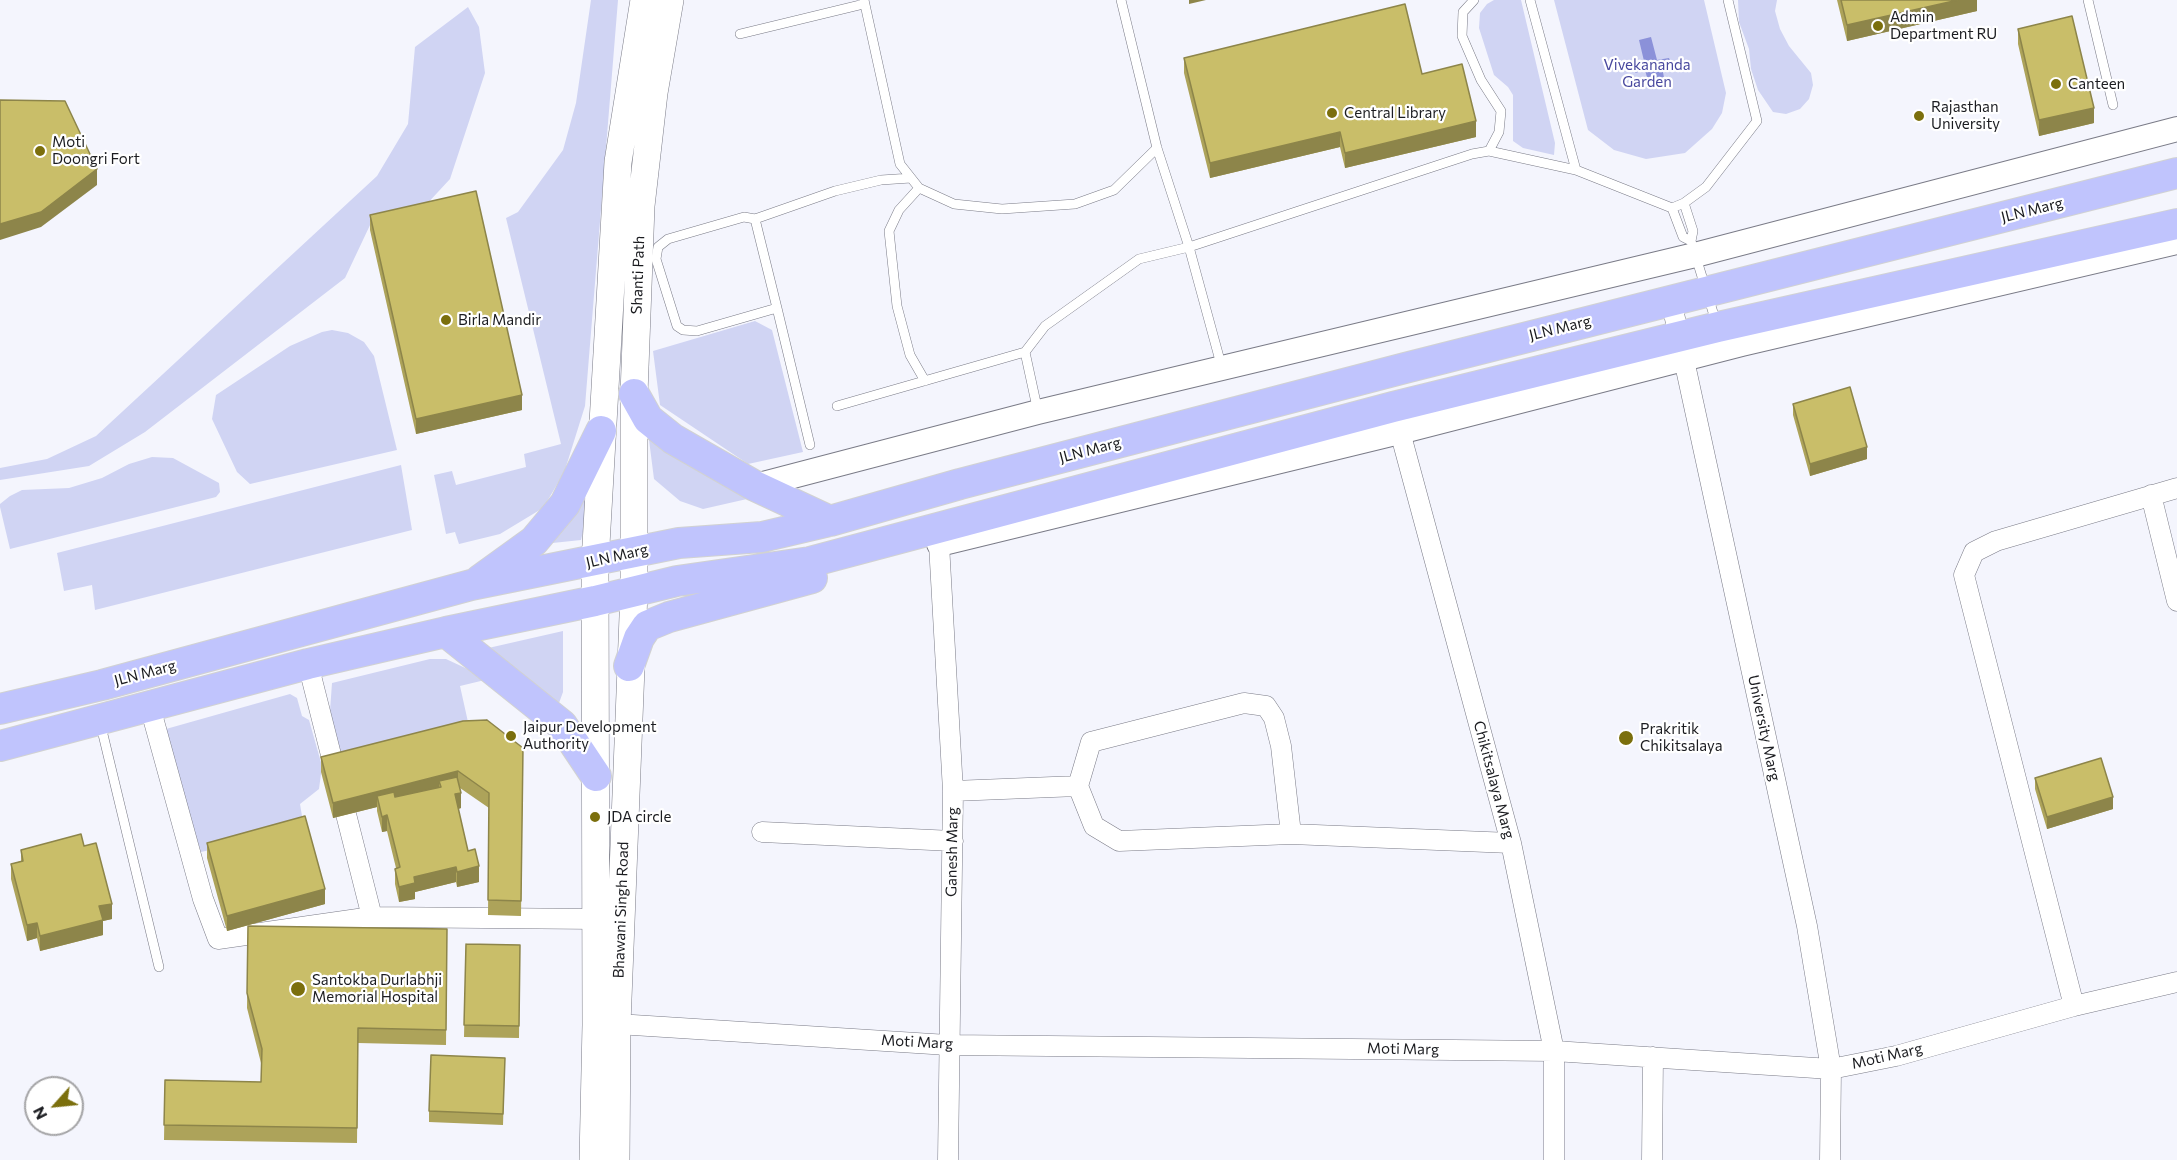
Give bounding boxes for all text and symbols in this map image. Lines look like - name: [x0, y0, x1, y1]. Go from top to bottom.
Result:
- place label: Admin Department RU: [1890, 8, 1997, 43]
- marker: Admin Department RU: [1871, 19, 1885, 33]
- park label: Vivekananda Garden: [1603, 56, 1691, 91]
- place label: Canteen: [2068, 75, 2125, 93]
- marker: Canteen: [2049, 77, 2063, 91]
- place label: Rajasthan University: [1931, 98, 2000, 133]
- place label: Central Library: [1344, 104, 1446, 122]
- marker: Central Library: [1325, 106, 1339, 120]
- marker: Rajasthan University: [1912, 109, 1926, 123]
- place label: Moti Doongri Fort: [52, 133, 140, 168]
- marker: Moti Doongri Fort: [33, 144, 47, 158]
- street label: JLN Marg: [1999, 194, 2065, 226]
- street label: Shanti Path: [628, 235, 648, 315]
- place label: Birla Mandir: [458, 311, 541, 329]
- street label: JLN Marg: [1527, 312, 1593, 344]
- marker: Birla Mandir: [439, 313, 453, 327]
- street label: JLN Marg: [1057, 433, 1123, 467]
- street label: JLN Marg: [584, 540, 650, 572]
- street label: JLN Marg: [112, 656, 178, 690]
- street label: University Marg: [1744, 673, 1784, 783]
- place label: Jaipur Development Authority: [523, 718, 657, 753]
- street label: Chikitsalaya Marg: [1470, 719, 1518, 841]
- place label: Prakritik Chikitsalaya: [1640, 720, 1722, 755]
- marker: Jaipur Development Authority: [504, 729, 518, 743]
- marker: Prakritik Chikitsalaya: [1617, 729, 1635, 747]
- street label: Ganesh Marg: [942, 807, 962, 897]
- place label: JDA circle: [607, 808, 671, 826]
- marker: JDA circle: [588, 810, 602, 824]
- street label: Bhawani Singh Road: [610, 841, 632, 979]
- place label: Santokba Durlabhji Memorial Hospital: [312, 971, 442, 1006]
- marker: Santokba Durlabhji Memorial Hospital: [289, 980, 307, 998]
- street label: Moti Marg: [880, 1031, 954, 1053]
- street label: Moti Marg: [1367, 1039, 1439, 1059]
- street label: Moti Marg: [1850, 1039, 1924, 1073]
- north arrow: [24, 1076, 84, 1136]
- text: N: [28, 1104, 50, 1123]

